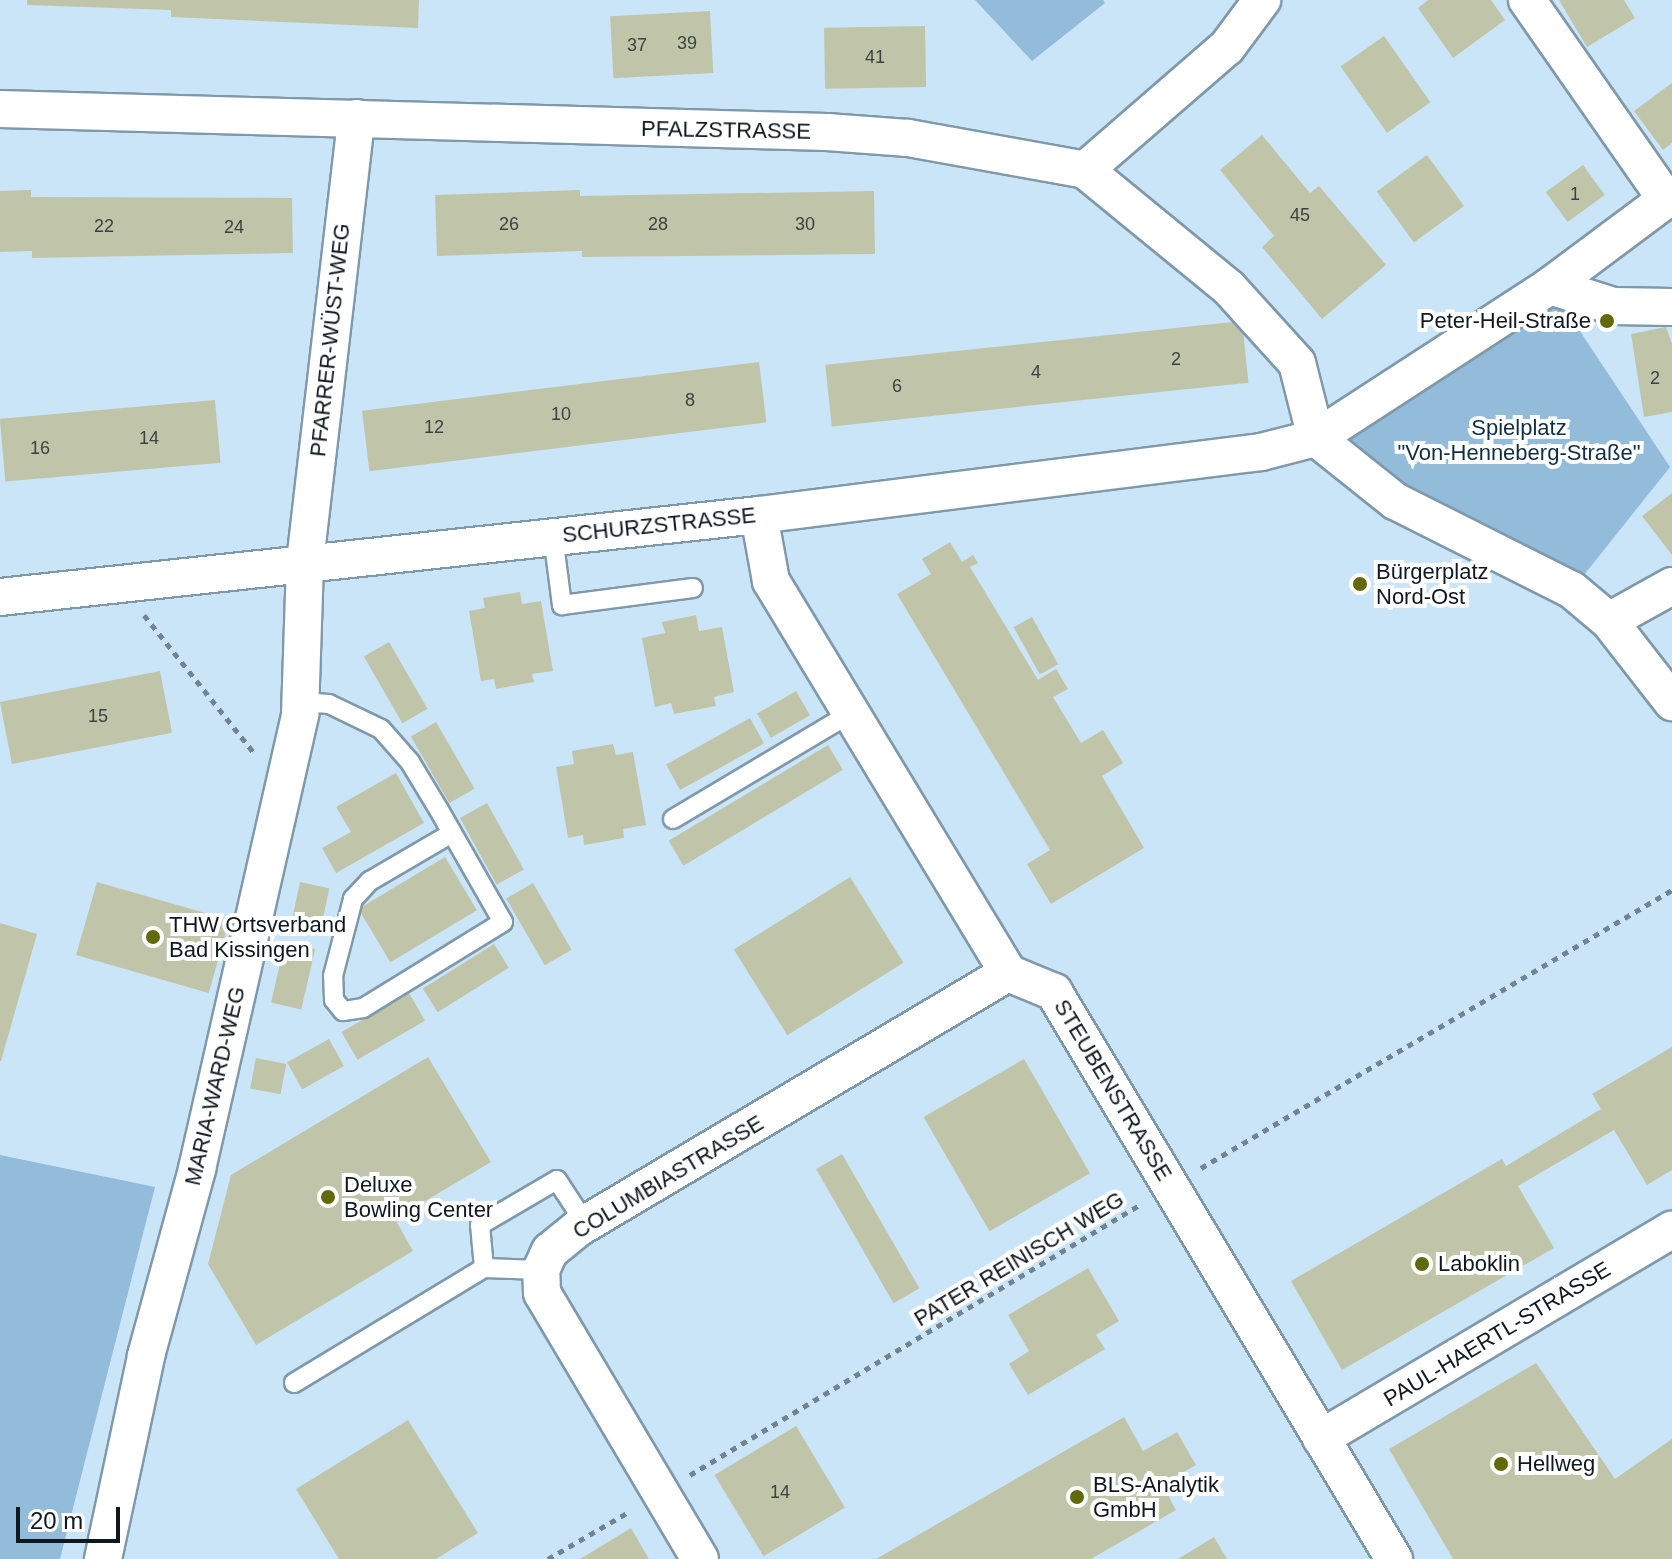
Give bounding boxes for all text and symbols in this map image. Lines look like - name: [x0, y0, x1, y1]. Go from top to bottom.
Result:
- house number: 39: [677, 32, 697, 54]
- house number: 37: [627, 34, 647, 56]
- house number: 41: [865, 46, 885, 68]
- street label: PFALZSTRASSE: [641, 115, 811, 145]
- house number: 1: [1570, 183, 1580, 205]
- house number: 45: [1290, 204, 1310, 226]
- house number: 26: [499, 213, 519, 235]
- house number: 28: [648, 213, 668, 235]
- house number: 30: [795, 213, 815, 235]
- house number: 22: [94, 215, 114, 237]
- house number: 24: [224, 216, 244, 238]
- street label: PFARRER-WÜST-WEG: [305, 222, 355, 458]
- place label: Peter-Heil-Straße: [1420, 308, 1591, 334]
- marker: Peter-Heil-Straße: [1598, 312, 1616, 330]
- house number: 2: [1171, 348, 1181, 370]
- house number: 4: [1031, 361, 1041, 383]
- house number: 2: [1650, 367, 1660, 389]
- house number: 6: [892, 375, 902, 397]
- house number: 8: [685, 389, 695, 411]
- house number: 10: [551, 403, 571, 425]
- park label: Spielplatz "Von-Henneberg-Straße": [1397, 414, 1641, 466]
- house number: 12: [424, 416, 444, 438]
- house number: 14: [139, 427, 159, 449]
- house number: 16: [30, 437, 50, 459]
- street label: SCHURZSTRASSE: [561, 502, 757, 548]
- place label: Bürgerplatz Nord-Ost: [1376, 558, 1489, 610]
- marker: Bürgerplatz Nord-Ost: [1351, 575, 1369, 593]
- house number: 15: [88, 705, 108, 727]
- place label: THW Ortsverband Bad Kissingen: [169, 911, 346, 962]
- marker: THW Ortsverband Bad Kissingen: [144, 928, 162, 946]
- street label: MARIA-WARD-WEG: [179, 984, 251, 1188]
- street label: STEUBENSTRASSE: [1048, 995, 1178, 1185]
- street label: COLUMBIASTRASSE: [568, 1110, 768, 1244]
- place label: Deluxe Bowling Center: [344, 1171, 493, 1222]
- street label: PATER REINISCH WEG: [909, 1186, 1129, 1332]
- marker: Deluxe Bowling Center: [319, 1188, 337, 1206]
- place label: Laboklin: [1438, 1251, 1520, 1277]
- marker: Laboklin: [1413, 1255, 1431, 1273]
- street label: PAUL-HAERTL-STRASSE: [1379, 1256, 1615, 1412]
- place label: Hellweg: [1517, 1451, 1595, 1477]
- marker: Hellweg: [1492, 1455, 1510, 1473]
- place label: BLS-Analytik GmbH: [1093, 1471, 1219, 1522]
- house number: 14: [770, 1481, 790, 1503]
- marker: BLS-Analytik GmbH: [1068, 1488, 1086, 1506]
- scale bar: [20, 1491, 124, 1541]
- text: 20 m: [30, 1507, 83, 1534]

